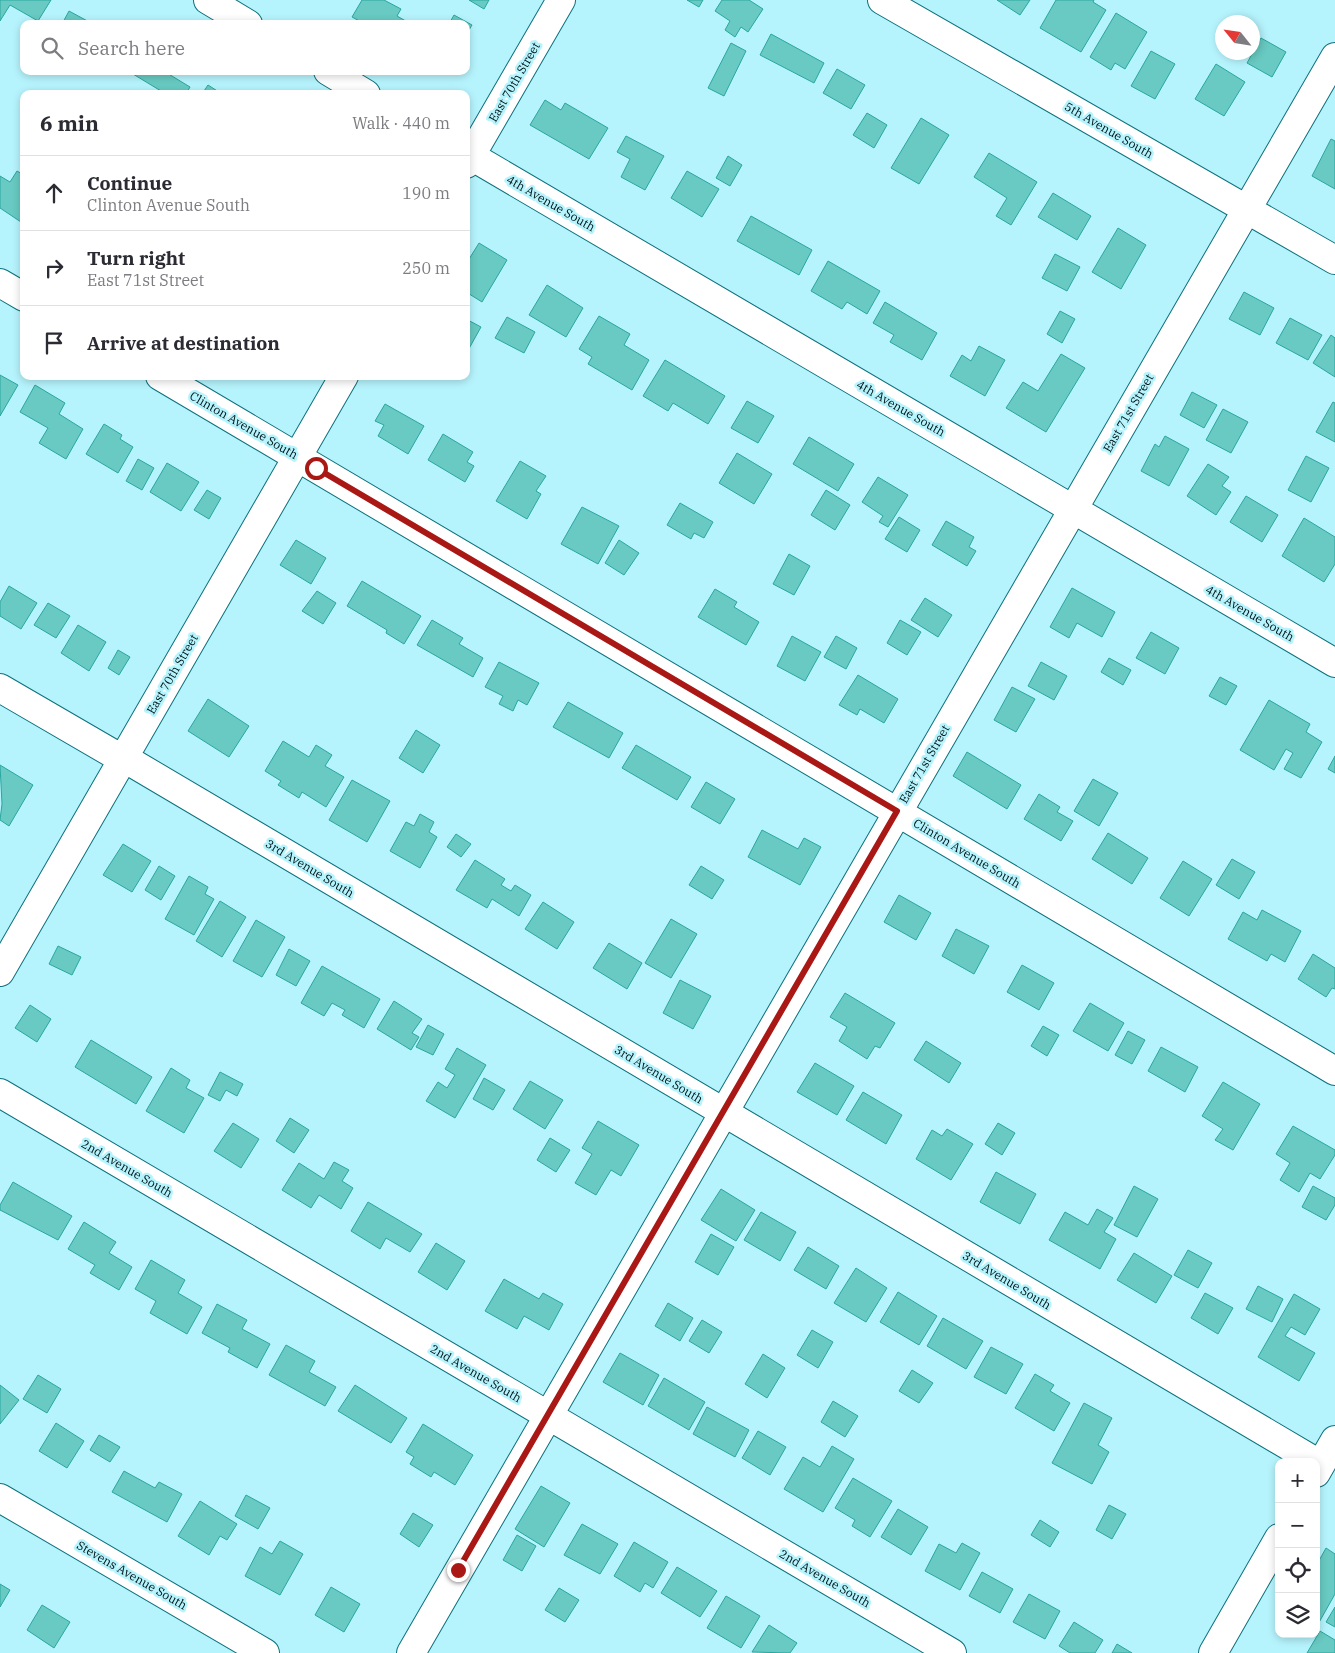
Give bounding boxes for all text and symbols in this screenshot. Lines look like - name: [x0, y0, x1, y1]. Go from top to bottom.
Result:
- north arrow: [1215, 15, 1260, 60]
- search box: [20, 20, 470, 75]
- icon: search: [38, 34, 66, 62]
- text: Search here: [78, 36, 185, 60]
- street label: East 70th Street: [485, 39, 543, 125]
- street label: 5th Avenue South: [1062, 99, 1156, 162]
- text: 6 min: [40, 109, 99, 137]
- text: Walk · 440 m: [352, 113, 450, 133]
- text: Continue: [87, 171, 172, 195]
- street label: 4th Avenue South: [504, 172, 598, 235]
- icon: ahead: [40, 179, 68, 207]
- text: 190 m: [402, 183, 450, 203]
- text: Clinton Avenue South: [87, 195, 250, 215]
- text: Turn right: [87, 246, 185, 270]
- icon: right: [40, 254, 68, 282]
- text: 250 m: [402, 258, 450, 278]
- text: East 71st Street: [87, 270, 204, 290]
- icon: arrive: [40, 329, 68, 357]
- text: Arrive at destination: [87, 331, 280, 355]
- street label: East 71st Street: [1100, 371, 1156, 455]
- street label: 4th Avenue South: [854, 377, 948, 440]
- street label: Clinton Avenue South: [187, 388, 301, 462]
- route start: [305, 457, 328, 480]
- street label: 4th Avenue South: [1203, 582, 1297, 645]
- street label: East 70th Street: [143, 631, 201, 717]
- street label: East 71st Street: [896, 722, 952, 806]
- street label: Clinton Avenue South: [911, 815, 1024, 891]
- street label: 3rd Avenue South: [263, 836, 357, 901]
- street label: 3rd Avenue South: [612, 1042, 706, 1107]
- street label: 2nd Avenue South: [79, 1136, 176, 1200]
- street label: 3rd Avenue South: [960, 1248, 1054, 1313]
- street label: 2nd Avenue South: [428, 1341, 525, 1405]
- map controls: [1275, 1458, 1320, 1638]
- button: +: [1275, 1458, 1320, 1503]
- button: −: [1275, 1503, 1320, 1548]
- street label: Stevens Avenue South: [74, 1537, 190, 1613]
- street label: 2nd Avenue South: [777, 1546, 874, 1610]
- button: locate: [1275, 1548, 1320, 1593]
- route end: [447, 1559, 470, 1582]
- button: layers: [1275, 1593, 1320, 1638]

